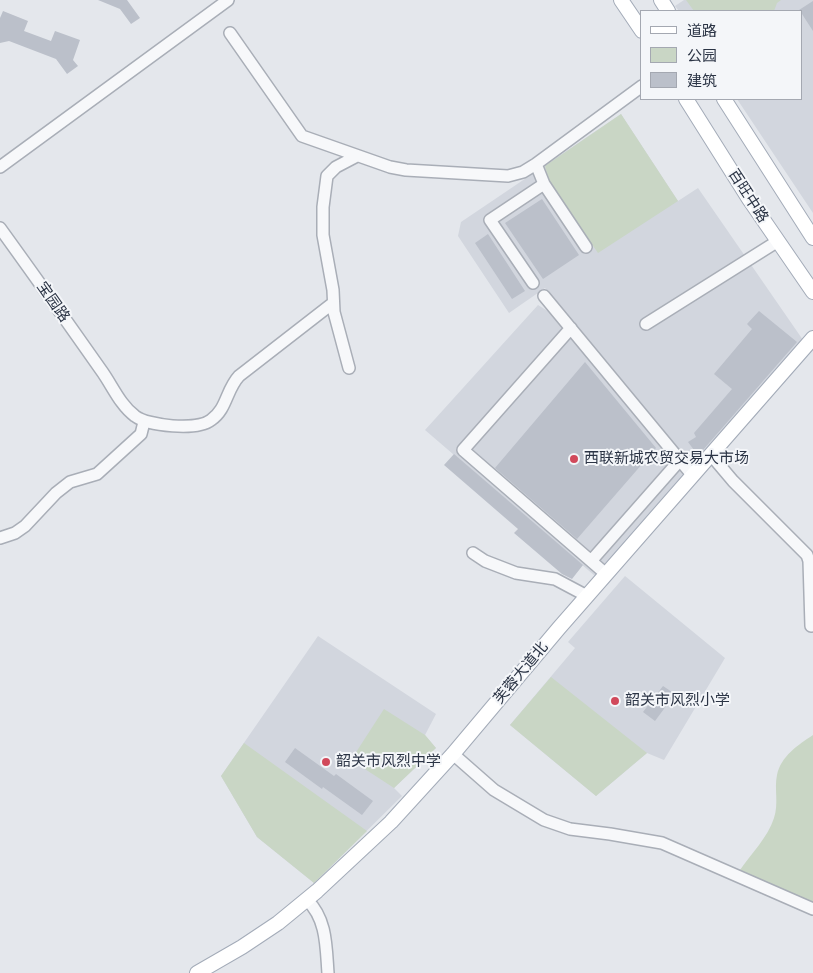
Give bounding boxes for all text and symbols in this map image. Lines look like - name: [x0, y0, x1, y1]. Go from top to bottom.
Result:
- legend: [640, 10, 803, 100]
- text: 道路: [687, 21, 717, 40]
- text: 公园: [687, 46, 717, 65]
- text: 建筑: [687, 71, 717, 90]
- street label: 百旺中路: [724, 166, 772, 226]
- street label: 宝园路: [33, 278, 73, 326]
- place label: 西联新城农贸交易大市场: [584, 450, 749, 468]
- marker: 西联新城农贸交易大市场: [568, 453, 580, 465]
- street label: 芙蓉大道北: [490, 638, 552, 708]
- place label: 韶关市风烈小学: [625, 692, 730, 710]
- marker: 韶关市风烈小学: [609, 695, 621, 707]
- place label: 韶关市风烈中学: [336, 753, 441, 771]
- marker: 韶关市风烈中学: [320, 756, 332, 768]

